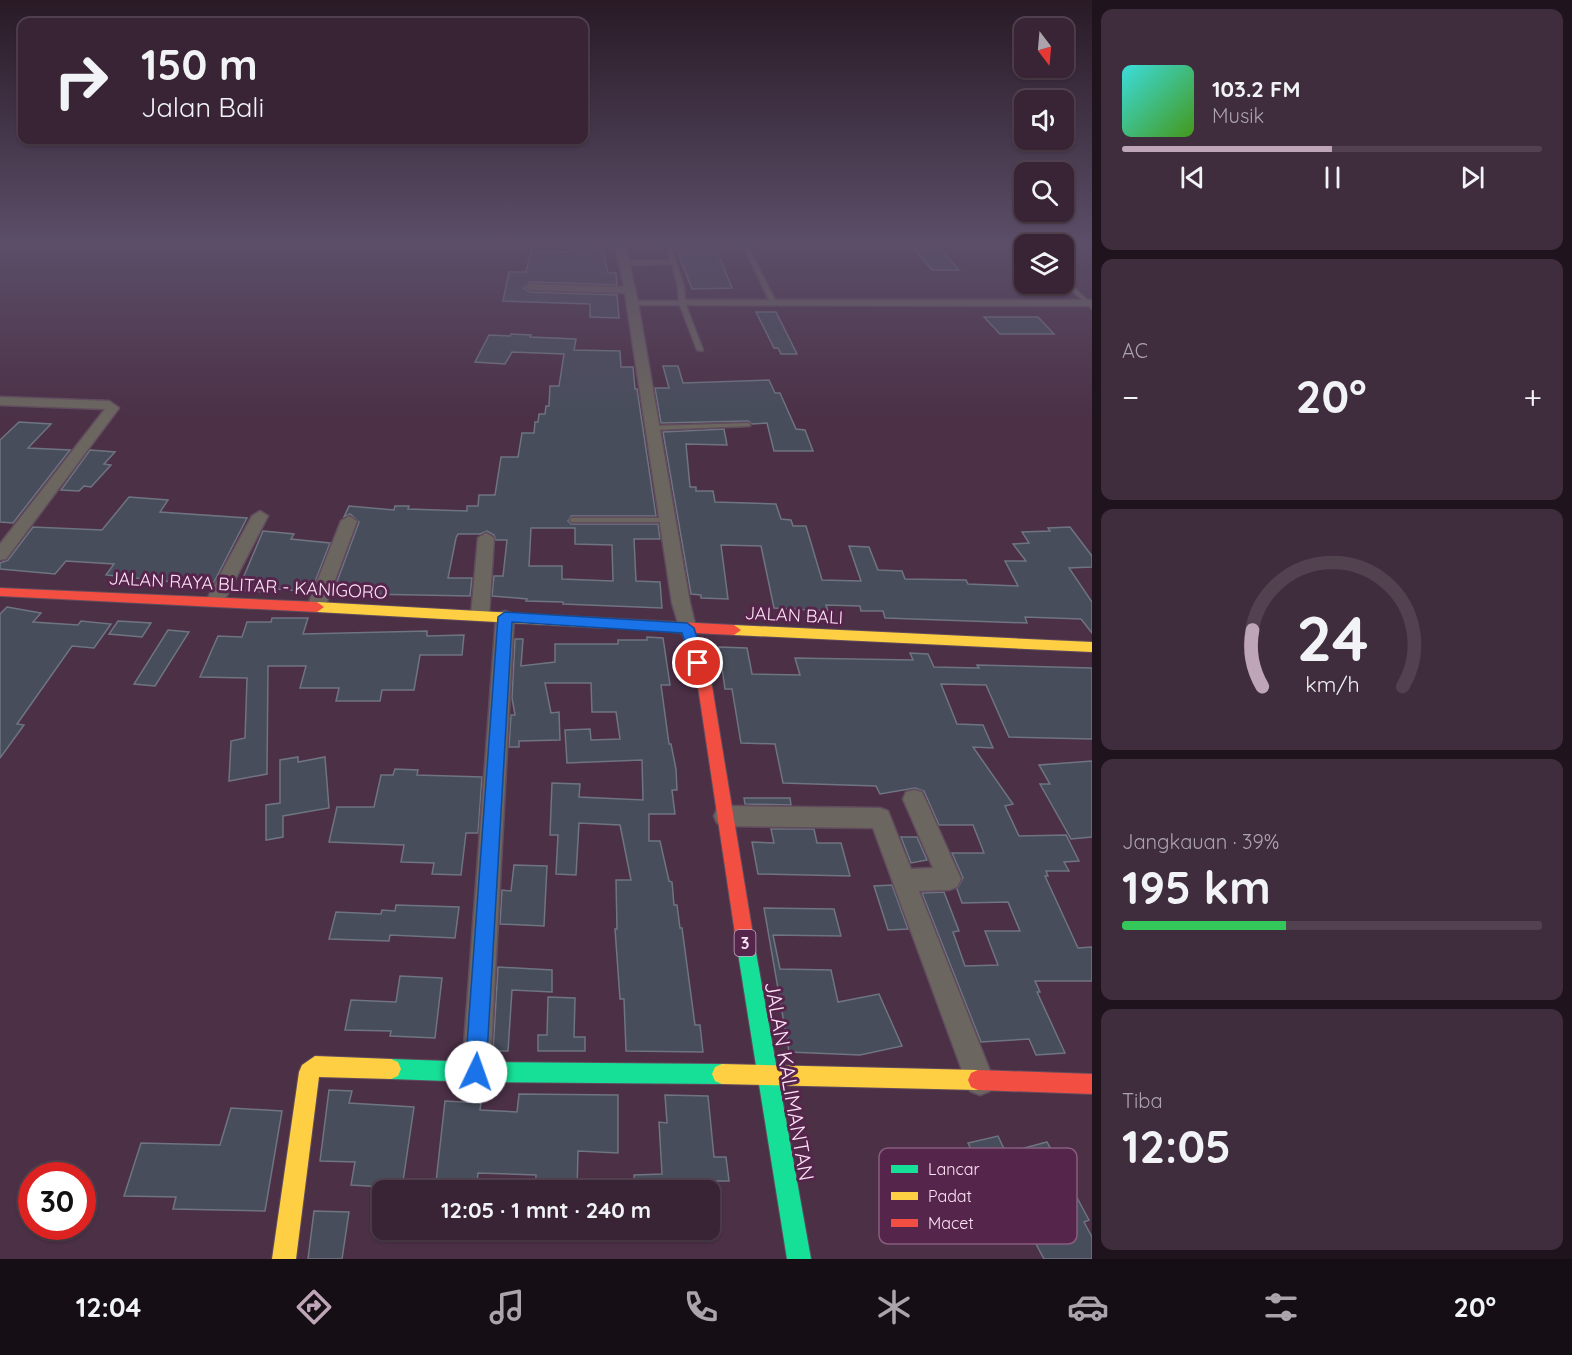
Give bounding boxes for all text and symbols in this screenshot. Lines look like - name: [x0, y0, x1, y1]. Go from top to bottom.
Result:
- north arrow: [1014, 18, 1074, 78]
- map controls: [1014, 18, 1074, 294]
- text: 150 m: [141, 38, 258, 91]
- icon: right: [42, 42, 120, 120]
- text: 103.2 FM: [1212, 75, 1300, 103]
- text: Jalan Bali: [141, 90, 264, 124]
- button: sound: [1014, 90, 1074, 150]
- text: Musik: [1212, 103, 1264, 128]
- icon: previous: [1176, 161, 1209, 194]
- icon: pause: [1316, 161, 1349, 194]
- icon: next: [1456, 161, 1489, 194]
- button: search: [1014, 162, 1074, 222]
- button: layers: [1014, 234, 1074, 294]
- text: AC: [1122, 338, 1148, 363]
- text: 20°: [1296, 368, 1367, 424]
- text: −: [1122, 376, 1139, 417]
- text: +: [1523, 376, 1542, 417]
- street label: JALAN RAYA BLITAR - KANIGORO: [108, 566, 388, 604]
- text: 24: [1296, 599, 1368, 677]
- street label: JALAN BALI: [744, 601, 844, 629]
- pin: [672, 637, 723, 688]
- icon: arrive: [681, 646, 714, 679]
- text: km/h: [1305, 671, 1359, 697]
- text: Jangkauan · 39%: [1122, 829, 1279, 854]
- text: 195 km: [1122, 859, 1271, 915]
- road number: 3: [734, 930, 756, 956]
- street label: JALAN KALIMANTAN: [760, 979, 820, 1183]
- position arrow: [444, 1040, 508, 1104]
- text: Tiba: [1122, 1088, 1163, 1113]
- text: 12:05: [1122, 1118, 1231, 1174]
- legend: [879, 1148, 1077, 1244]
- text: Lancar: [928, 1159, 980, 1179]
- speed limit sign: 30: [18, 1162, 96, 1240]
- text: Padat: [928, 1186, 972, 1206]
- text: 12:05 · 1 mnt · 240 m: [441, 1196, 651, 1224]
- text: Macet: [928, 1213, 974, 1233]
- icon: directions: [293, 1286, 335, 1328]
- icon: music: [486, 1286, 528, 1328]
- icon: phone: [680, 1286, 722, 1328]
- icon: climate: [873, 1286, 915, 1328]
- icon: car: [1067, 1286, 1109, 1328]
- icon: filters: [1260, 1286, 1302, 1328]
- text: 12:04: [76, 1290, 141, 1324]
- text: 20°: [1454, 1290, 1496, 1324]

